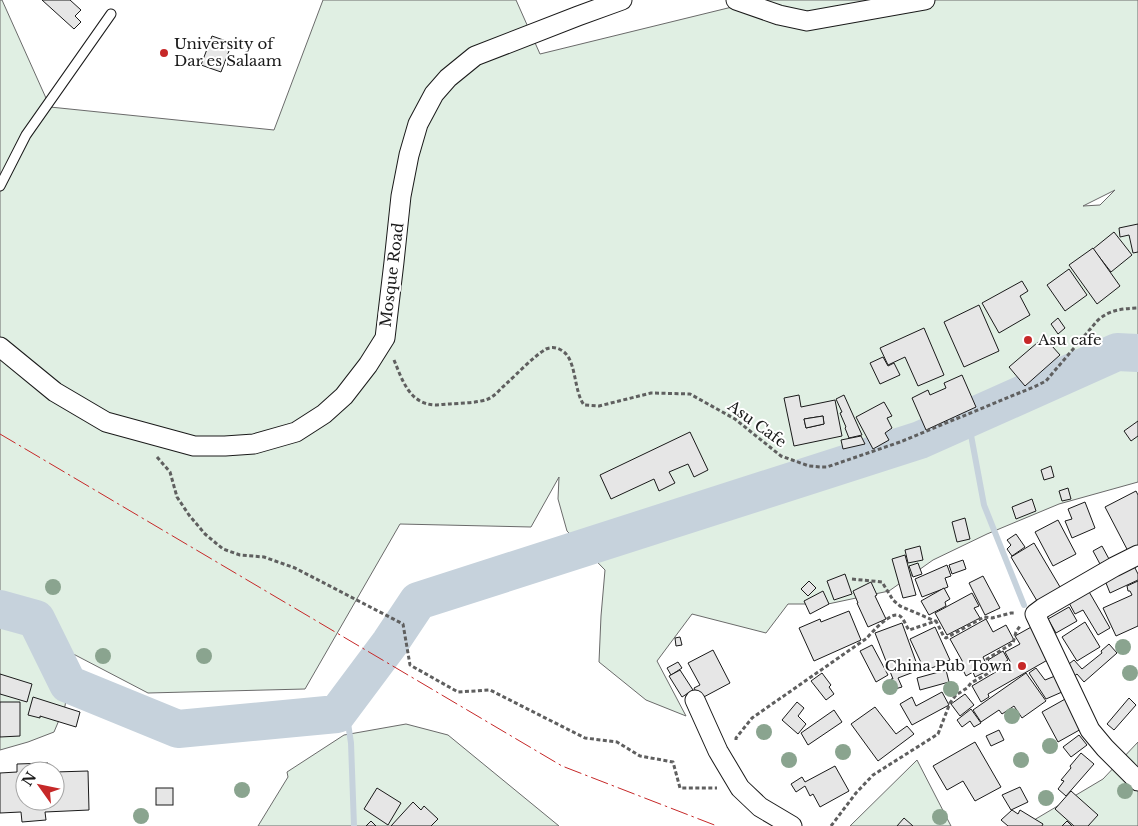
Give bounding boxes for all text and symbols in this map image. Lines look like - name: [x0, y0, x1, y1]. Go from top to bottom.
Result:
- place label: University of Dar es Salaam: [174, 34, 282, 70]
- marker: University of Dar es Salaam: [158, 47, 170, 59]
- street label: Mosque Road: [376, 222, 407, 328]
- place label: Asu cafe: [1037, 330, 1102, 349]
- marker: Asu cafe: [1022, 334, 1034, 346]
- street label: Asu Cafe: [724, 395, 790, 451]
- place label: China Pub Town: [885, 656, 1012, 675]
- marker: China Pub Town: [1016, 660, 1028, 672]
- north arrow: [15, 761, 65, 811]
- text: N: [18, 768, 40, 789]

